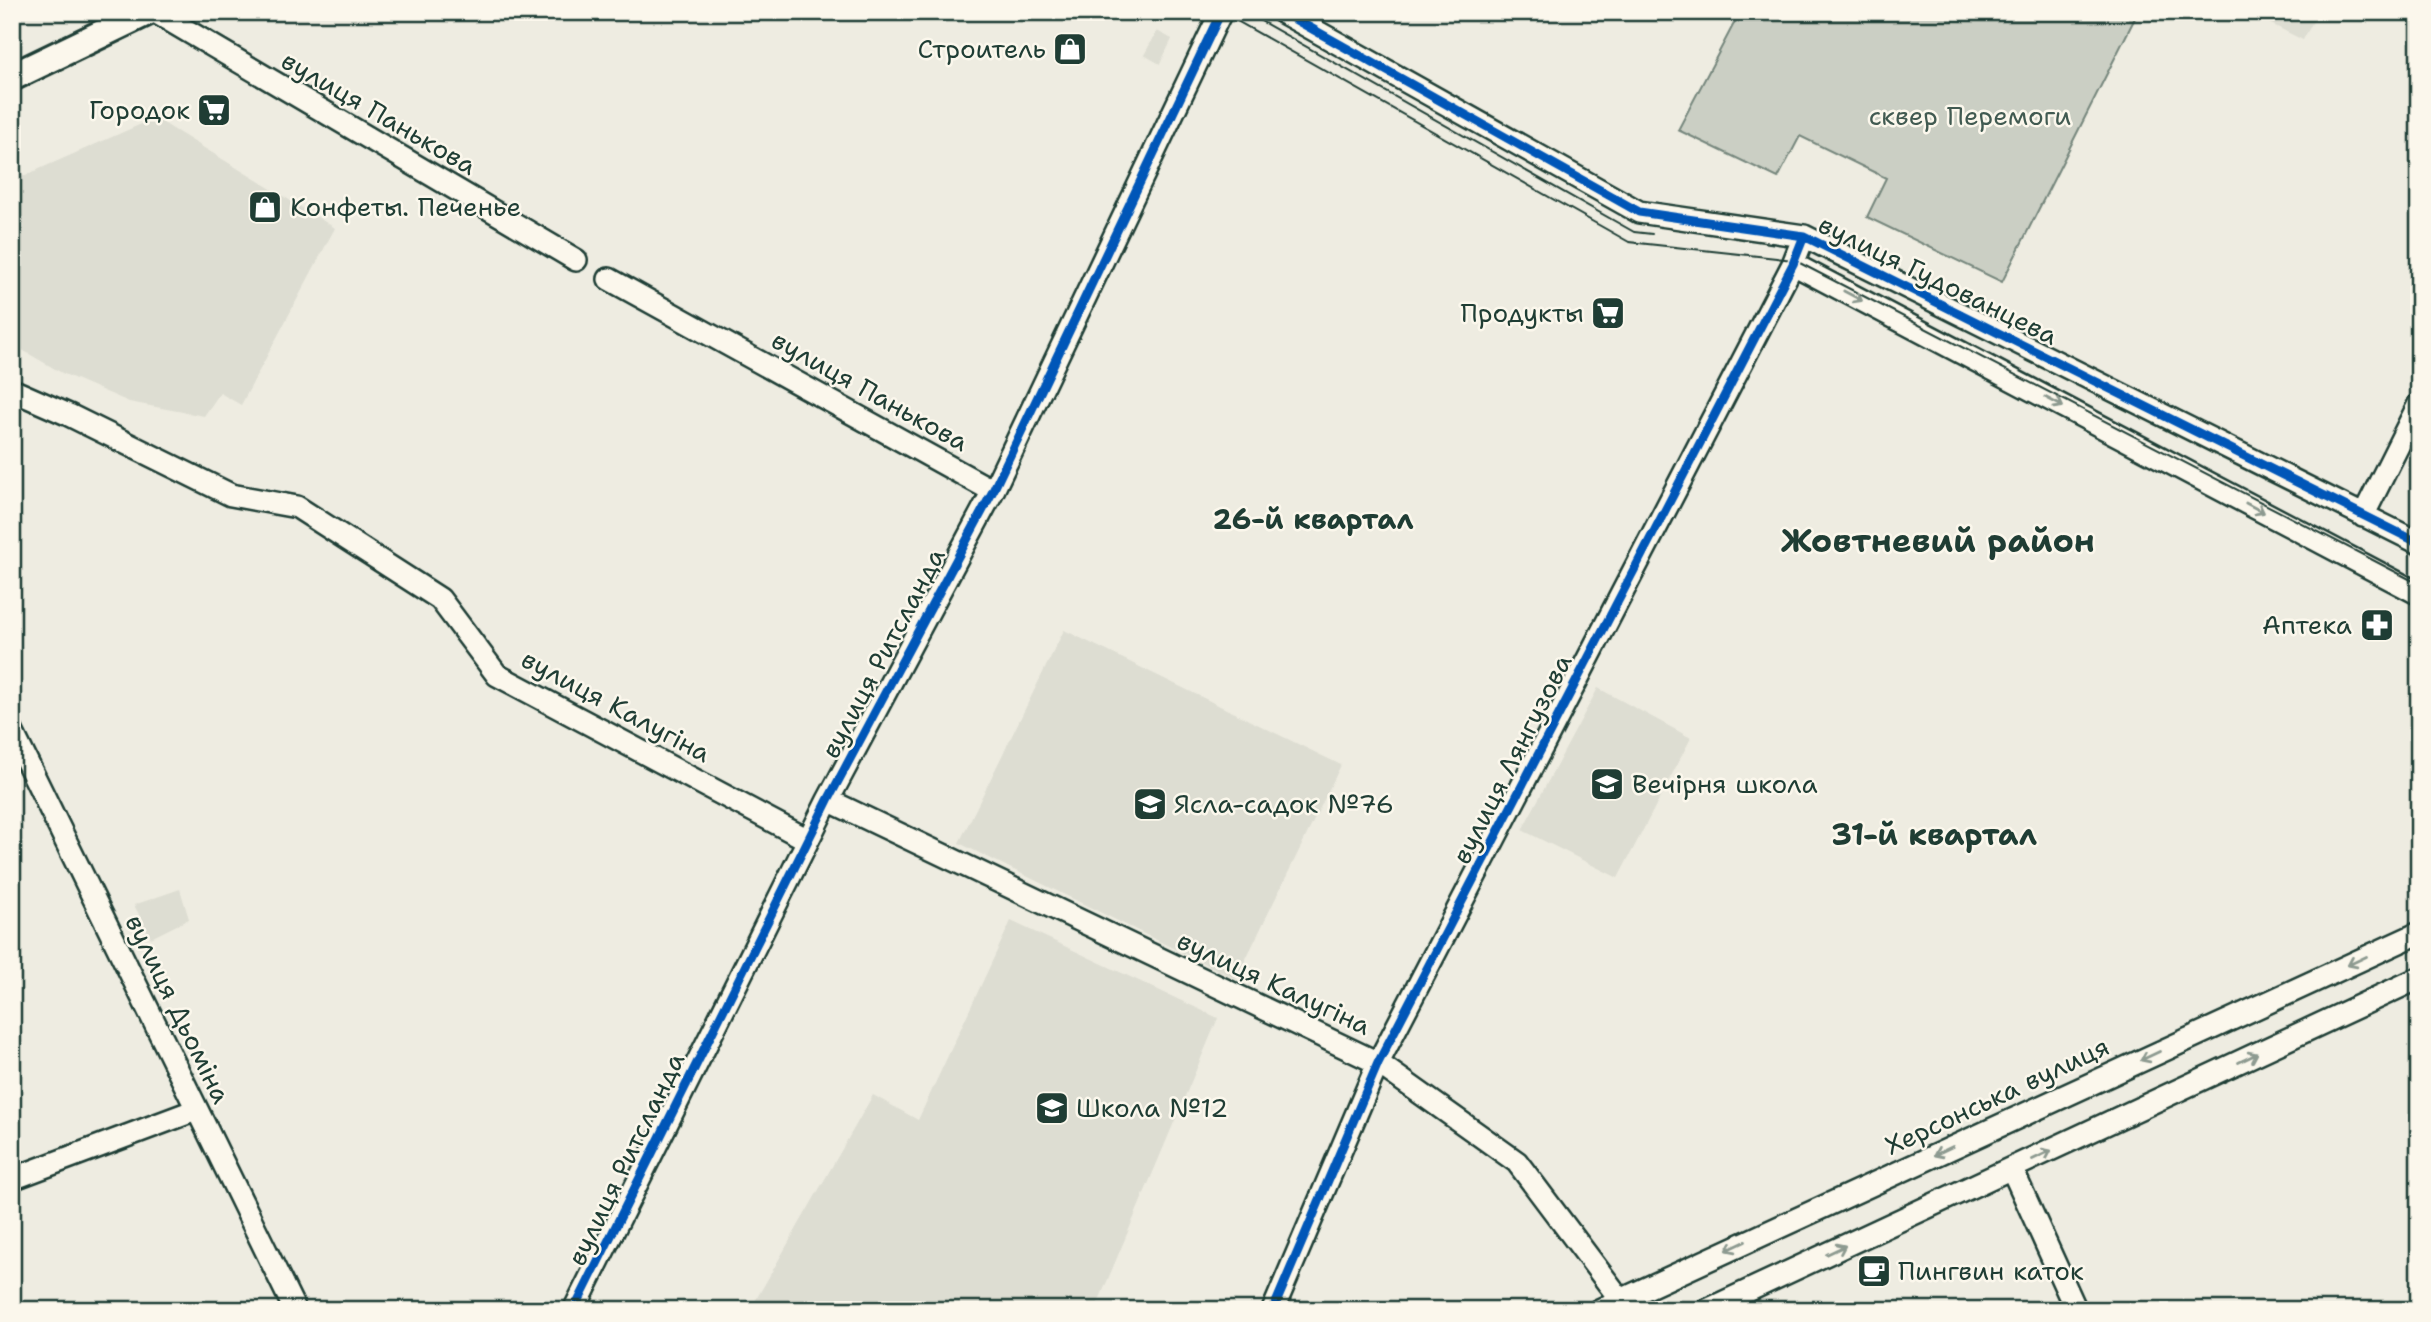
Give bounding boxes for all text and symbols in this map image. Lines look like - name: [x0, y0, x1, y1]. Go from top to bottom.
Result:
- shop icon: Строитель: [1051, 30, 1089, 68]
- place label: Строитель: [918, 31, 1046, 66]
- street label: вулиця Панькова: [275, 42, 483, 183]
- supermarket icon: Городок: [195, 91, 233, 129]
- place label: Городок: [89, 92, 190, 127]
- park label: сквер Перемоги: [1869, 98, 2071, 133]
- shop icon: Конфеты. Печенье: [246, 188, 284, 226]
- place label: Конфеты. Печенье: [290, 189, 521, 224]
- street label: вулиця Гудованцева: [1813, 206, 2064, 353]
- one-way arrow: [1842, 290, 1863, 303]
- supermarket icon: Продукты: [1589, 294, 1627, 332]
- place label: Продукты: [1460, 295, 1584, 330]
- street label: вулиця Панькова: [766, 322, 975, 459]
- one-way arrow: [2043, 396, 2064, 409]
- district label: 26-й квартал: [1213, 500, 1413, 538]
- one-way arrow: [2244, 502, 2265, 516]
- district label: Жовтневий район: [1781, 518, 2095, 563]
- street label: вулиця Ритсланда: [812, 542, 953, 764]
- pharmacy icon: Аптека: [2358, 606, 2396, 644]
- place label: Аптека: [2262, 607, 2352, 642]
- street label: вулиця Калугіна: [515, 641, 717, 770]
- street label: вулиця Лянгузова: [1444, 648, 1580, 870]
- school or university icon: Вечірня школа: [1588, 765, 1626, 803]
- place label: Вечірня школа: [1632, 766, 1818, 801]
- school or university icon: Ясла-садок №76: [1131, 785, 1169, 823]
- place label: Ясла-садок №76: [1174, 786, 1394, 821]
- district label: 31-й квартал: [1831, 814, 2037, 855]
- street label: вулиця Дьоміна: [118, 908, 239, 1109]
- street label: вулиця Калугіна: [1172, 922, 1377, 1043]
- one-way arrow: [2347, 955, 2368, 969]
- street label: Херсонська вулиця: [1879, 1028, 2115, 1163]
- street label: вулиця Ритсланда: [559, 1046, 692, 1271]
- one-way arrow: [2140, 1050, 2161, 1063]
- one-way arrow: [2237, 1051, 2258, 1064]
- school or university icon: Школа №12: [1033, 1089, 1071, 1127]
- place label: Школа №12: [1076, 1090, 1228, 1125]
- one-way arrow: [1933, 1145, 1954, 1158]
- one-way arrow: [2031, 1148, 2052, 1161]
- one-way arrow: [1726, 1240, 1747, 1253]
- one-way arrow: [1824, 1243, 1846, 1256]
- cafe icon: Пингвин каток: [1855, 1252, 1893, 1290]
- place label: Пингвин каток: [1898, 1253, 2084, 1288]

